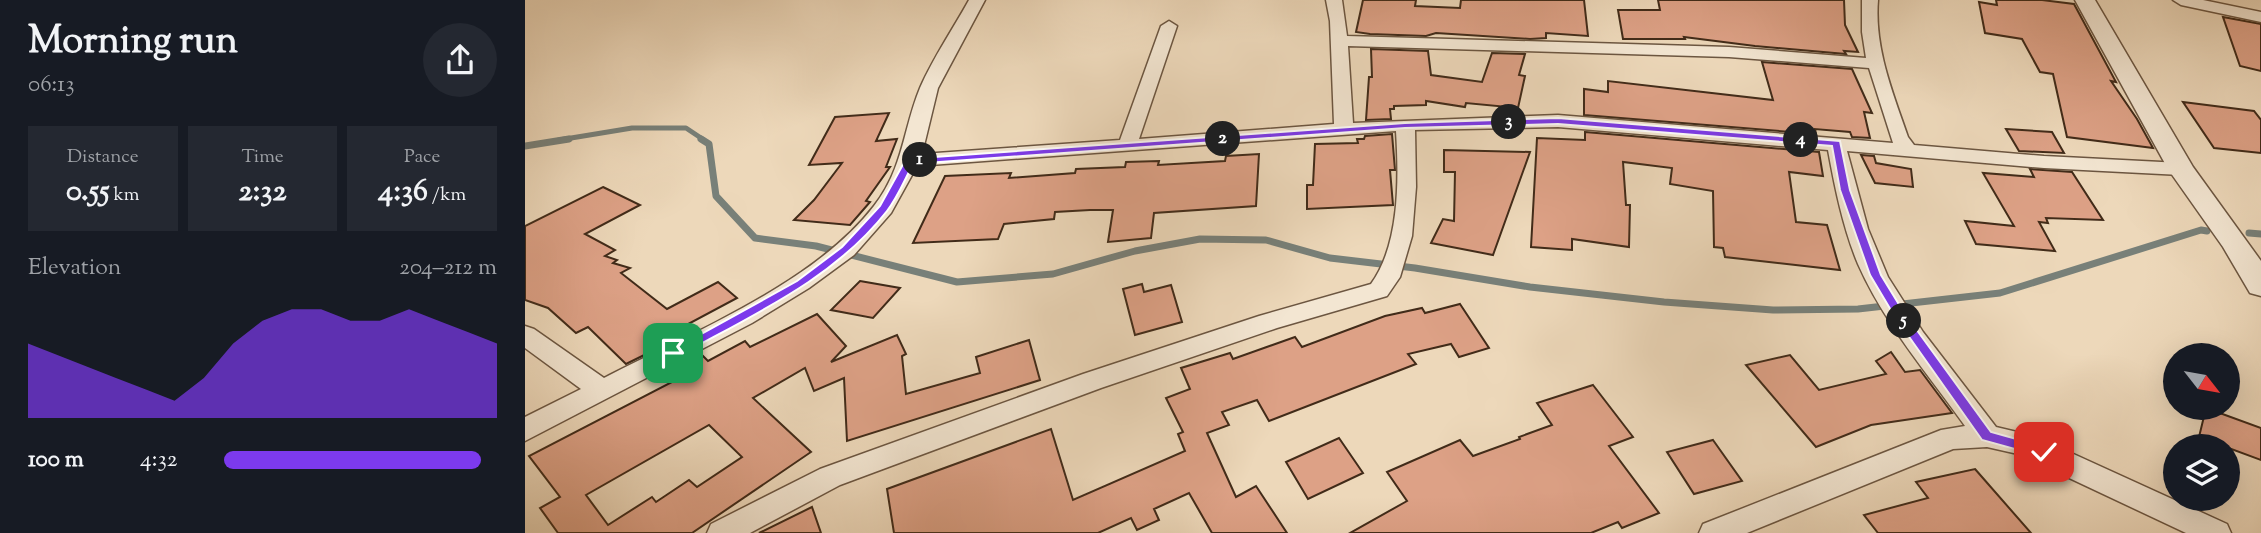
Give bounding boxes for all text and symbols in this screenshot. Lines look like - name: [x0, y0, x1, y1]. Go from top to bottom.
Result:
- text: Morning run: [28, 16, 238, 70]
- button: share: [423, 23, 497, 97]
- text: 06:13: [28, 69, 74, 102]
- pin: 3: [1492, 104, 1527, 140]
- text: 3: [1505, 108, 1512, 135]
- pin: 2: [1205, 122, 1241, 156]
- pin: 4: [1783, 122, 1819, 158]
- text: 2: [1218, 125, 1227, 152]
- text: 4: [1796, 126, 1805, 153]
- pin: 1: [903, 142, 937, 178]
- text: Distance: [67, 144, 139, 171]
- text: Time: [241, 144, 284, 171]
- text: Pace: [404, 144, 440, 171]
- text: 1: [916, 146, 923, 173]
- text: 0.55: [66, 171, 109, 214]
- text: 2:32: [238, 171, 286, 214]
- text: 4:36: [378, 171, 428, 214]
- text: km: [109, 182, 140, 209]
- text: /km: [428, 182, 466, 209]
- text: Elevation: [28, 252, 121, 285]
- text: 204–212 m: [399, 252, 497, 285]
- pin: 5: [1887, 304, 1921, 338]
- text: 5: [1900, 307, 1907, 334]
- pin: [643, 323, 703, 383]
- icon: arrive: [654, 334, 692, 372]
- north arrow: [2163, 343, 2240, 420]
- map controls: [2163, 343, 2240, 511]
- pin: [2014, 422, 2074, 482]
- icon: check: [2025, 433, 2063, 471]
- button: layers: [2163, 434, 2240, 511]
- text: 100 m: [28, 444, 84, 477]
- text: 4:32: [140, 444, 178, 477]

